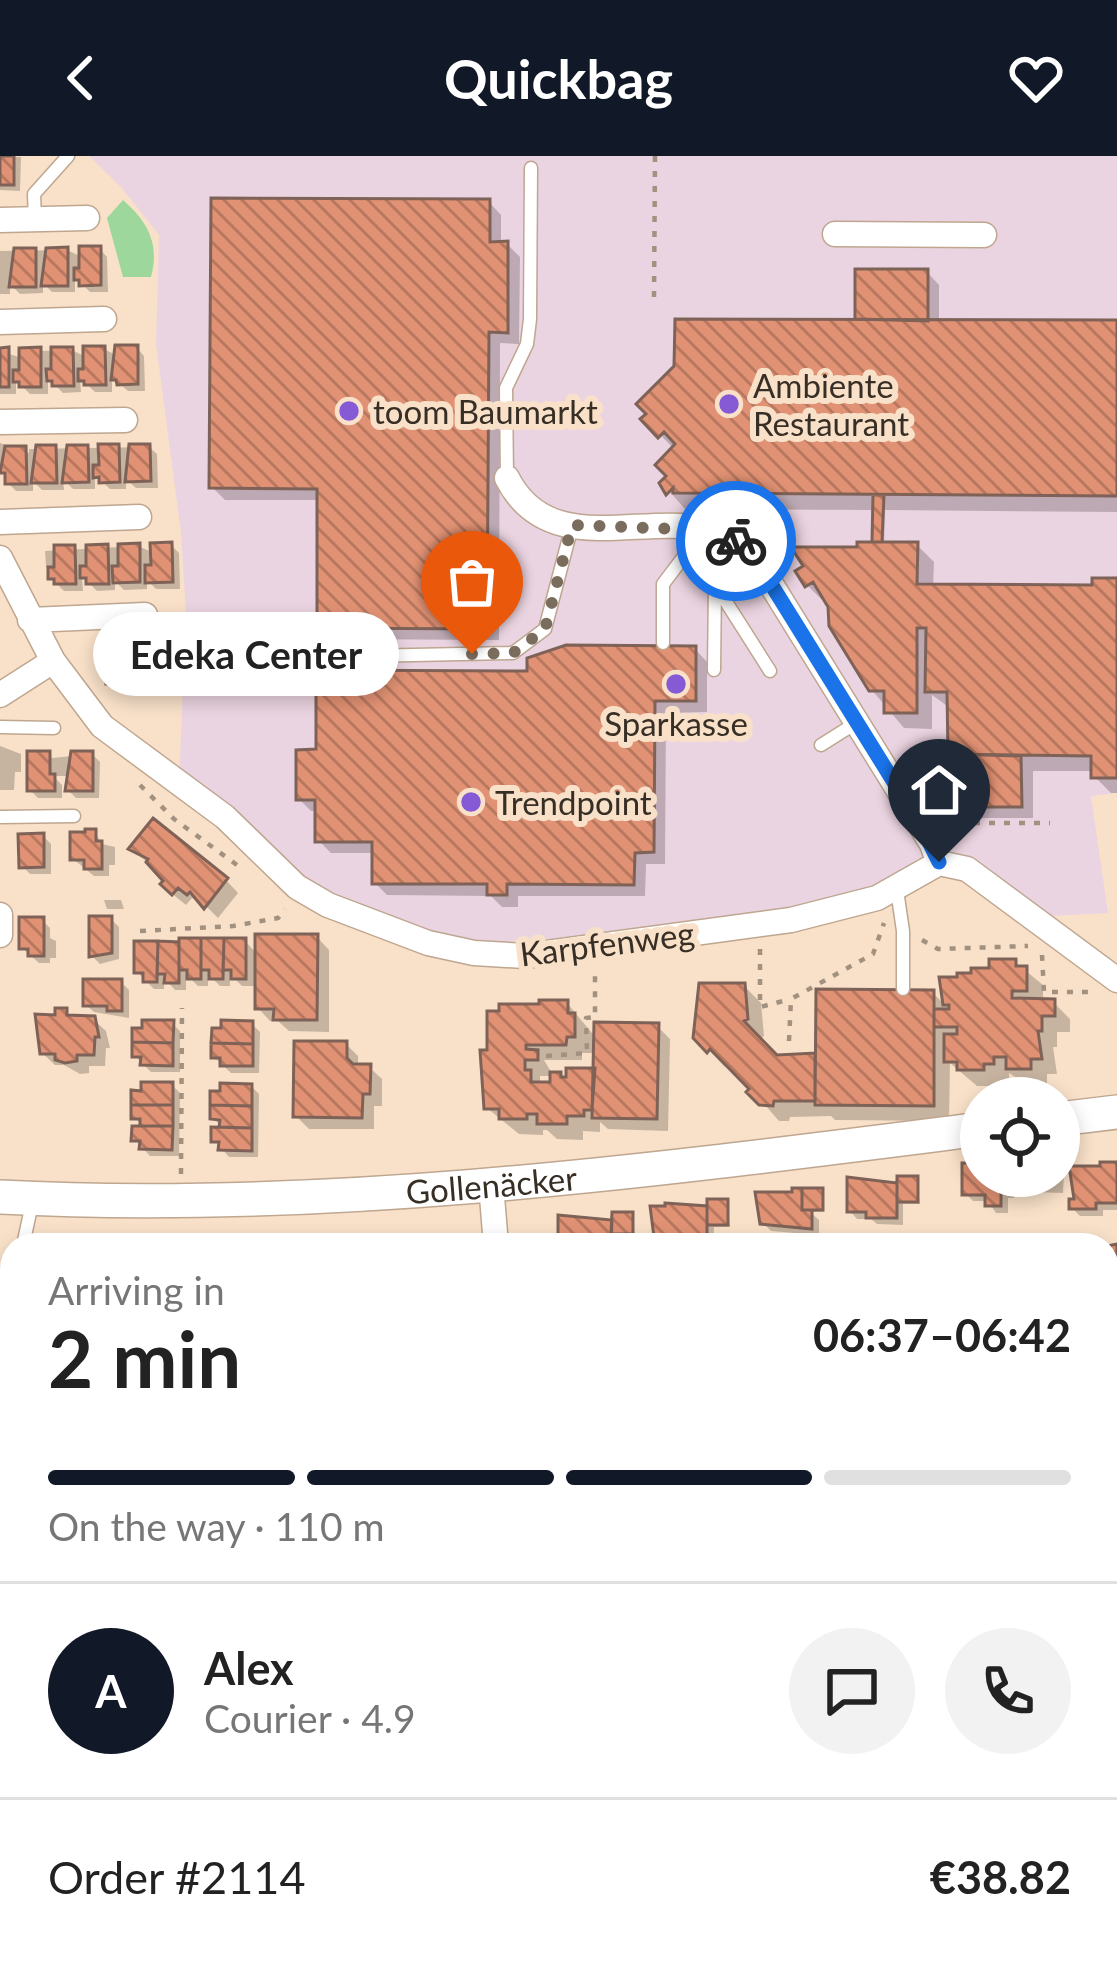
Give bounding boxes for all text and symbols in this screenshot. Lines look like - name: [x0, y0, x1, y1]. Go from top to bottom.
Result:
- icon: back: [48, 45, 114, 111]
- icon: heart: [1003, 45, 1069, 111]
- text: Quickbag: [444, 46, 673, 111]
- place label: Ambiente Restaurant: [753, 365, 909, 443]
- place label: toom Baumarkt: [373, 391, 598, 431]
- marker: Ambiente Restaurant: [716, 391, 742, 417]
- marker: toom Baumarkt: [336, 398, 362, 424]
- courier: [676, 481, 796, 601]
- icon: bike: [703, 508, 769, 574]
- pin: [421, 531, 523, 654]
- icon: bag: [439, 549, 505, 615]
- callout: Edeka Center: [94, 612, 400, 696]
- text: Edeka Center: [130, 631, 362, 677]
- marker: Sparkasse: [663, 671, 689, 697]
- place label: Sparkasse: [604, 703, 748, 743]
- pin: [888, 739, 990, 862]
- icon: home: [906, 757, 972, 823]
- place label: Trendpoint: [495, 782, 652, 822]
- marker: Trendpoint: [458, 789, 484, 815]
- street label: Karpfenweg: [517, 912, 697, 974]
- map controls: [960, 1077, 1080, 1197]
- button: locate: [960, 1077, 1080, 1197]
- street label: Gollenäcker: [405, 1157, 579, 1211]
- text: Arriving in: [48, 1267, 225, 1313]
- text: 06:37–06:42: [813, 1308, 1071, 1362]
- text: 2 min: [48, 1311, 241, 1405]
- text: On the way · 110 m: [48, 1503, 385, 1549]
- button: chat: [789, 1628, 915, 1754]
- button: phone: [945, 1628, 1071, 1754]
- text: Alex: [204, 1641, 294, 1695]
- text: A: [95, 1664, 127, 1718]
- text: Courier · 4.9: [204, 1695, 416, 1741]
- text: Order #2114: [48, 1850, 306, 1904]
- text: €38.82: [930, 1850, 1071, 1904]

